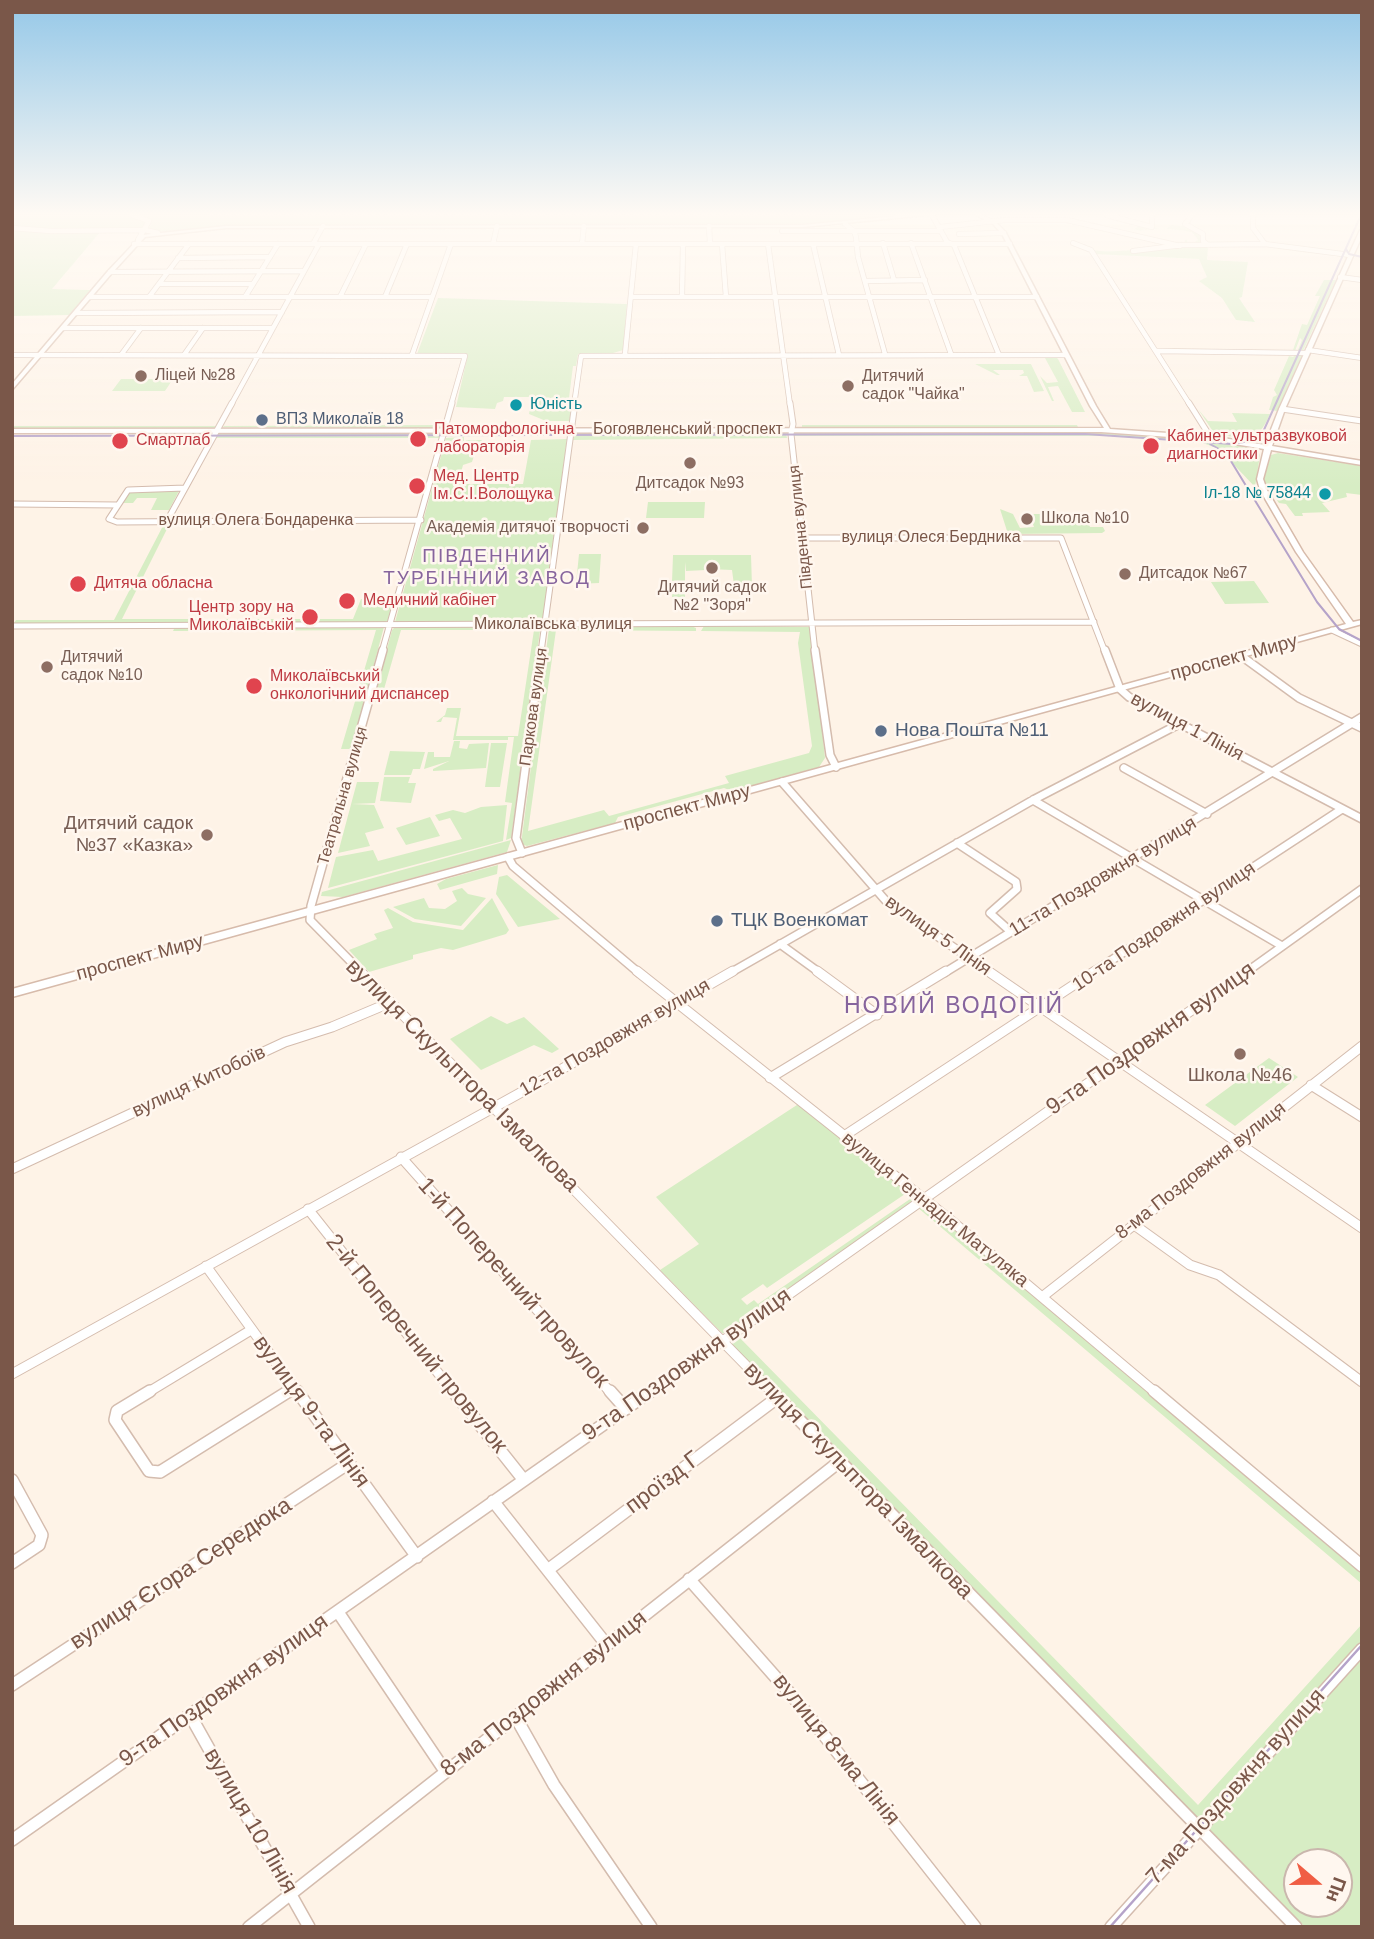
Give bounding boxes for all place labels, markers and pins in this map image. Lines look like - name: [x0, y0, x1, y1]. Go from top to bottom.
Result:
- place label: Ліцей №28: [155, 366, 235, 386]
- place label: Дитячий садок "Чайка": [862, 367, 965, 405]
- marker: Ліцей №28: [133, 368, 149, 384]
- marker: Дитячий садок "Чайка": [840, 378, 856, 394]
- place label: Юність: [530, 395, 582, 415]
- marker: Юність: [508, 397, 524, 413]
- place label: ВПЗ Миколаїв 18: [276, 410, 404, 430]
- marker: ВПЗ Миколаїв 18: [254, 412, 270, 428]
- place label: Патоморфологічна лабораторія: [434, 420, 574, 458]
- place label: Кабинет ультразвуковой диагностики: [1167, 427, 1347, 465]
- marker: Патоморфологічна лабораторія: [408, 429, 428, 449]
- marker: Смартлаб: [110, 431, 130, 451]
- place label: Смартлаб: [136, 431, 210, 451]
- marker: Кабинет ультразвуковой диагностики: [1141, 436, 1161, 456]
- marker: Дитсадок №93: [682, 455, 698, 471]
- place label: Мед. Центр Ім.С.І.Волощука: [433, 467, 553, 505]
- place label: Дитсадок №93: [636, 474, 744, 494]
- marker: Мед. Центр Ім.С.І.Волощука: [407, 476, 427, 496]
- place label: Іл-18 № 75844: [1204, 484, 1311, 504]
- marker: Іл-18 № 75844: [1317, 486, 1333, 502]
- place label: Школа №10: [1041, 509, 1129, 529]
- marker: Школа №10: [1019, 511, 1035, 527]
- place label: Академія дитячої творчості: [427, 518, 629, 538]
- marker: Академія дитячої творчості: [635, 520, 651, 536]
- marker: Дитячий садок №2 "Зоря": [704, 560, 720, 576]
- place label: Дитсадок №67: [1139, 564, 1247, 584]
- marker: Дитсадок №67: [1117, 566, 1133, 582]
- marker: Дитяча обласна: [68, 574, 88, 594]
- place label: Дитяча обласна: [94, 574, 213, 594]
- place label: Дитячий садок №2 "Зоря": [658, 578, 766, 616]
- marker: Медичний кабінет: [337, 591, 357, 611]
- place label: Медичний кабінет: [363, 591, 496, 611]
- place label: Центр зору на Миколаївській: [189, 598, 294, 636]
- marker: Центр зору на Миколаївській: [300, 607, 320, 627]
- place label: Дитячий садок №10: [61, 648, 143, 686]
- marker: Дитячий садок №10: [39, 659, 55, 675]
- place label: Миколаївський онкологічний диспансер: [270, 667, 449, 705]
- marker: Миколаївський онкологічний диспансер: [244, 676, 264, 696]
- place label: Нова Пошта №11: [895, 720, 1049, 742]
- marker: Нова Пошта №11: [873, 723, 889, 739]
- place label: Дитячий садок №37 «Казка»: [64, 813, 193, 857]
- marker: Дитячий садок №37 «Казка»: [199, 827, 215, 843]
- place label: ТЦК Военкомат: [731, 910, 868, 932]
- marker: ТЦК Военкомат: [709, 913, 725, 929]
- marker: Школа №46: [1232, 1046, 1248, 1062]
- place label: Школа №46: [1188, 1065, 1292, 1087]

